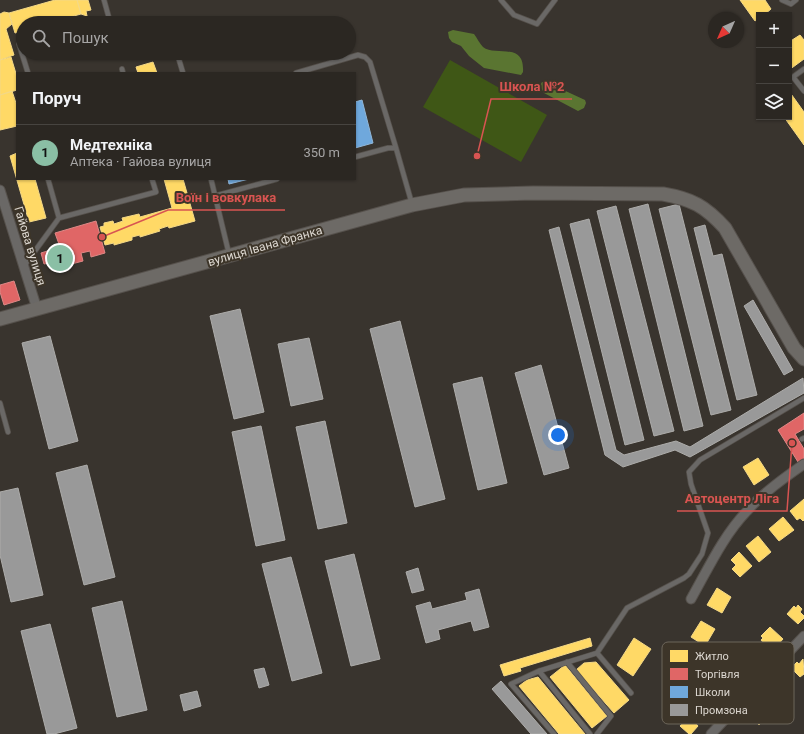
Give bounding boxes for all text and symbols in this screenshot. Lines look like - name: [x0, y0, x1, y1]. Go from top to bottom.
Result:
- north arrow: [708, 12, 744, 48]
- map controls: [756, 12, 792, 120]
- button: +: [756, 12, 792, 48]
- search box: [16, 16, 356, 60]
- icon: search: [30, 27, 52, 49]
- text: Пошук: [62, 29, 109, 47]
- button: −: [756, 48, 792, 84]
- callout: Школа №2: [491, 74, 572, 99]
- text: Школа №2: [500, 79, 564, 94]
- button: layers: [756, 84, 792, 120]
- text: Поруч: [32, 88, 81, 108]
- text: Медтехніка: [70, 136, 152, 154]
- text: 1: [41, 145, 49, 160]
- text: 350 m: [303, 145, 340, 160]
- text: Аптека · Гайова вулиця: [70, 154, 211, 169]
- callout: Воїн і вовкулака: [168, 185, 285, 210]
- text: Воїн і вовкулака: [176, 190, 276, 205]
- street label: Гайова вулиця: [11, 205, 49, 287]
- street label: вулиця Івана Франка: [206, 223, 324, 269]
- pin: 1: [47, 243, 73, 273]
- your location: [548, 425, 568, 445]
- callout: Автоцентр Ліга: [677, 486, 787, 511]
- text: Автоцентр Ліга: [685, 491, 779, 506]
- legend: [662, 642, 794, 724]
- text: Житло: [695, 650, 729, 663]
- text: Торгівля: [695, 668, 739, 681]
- text: Школи: [695, 686, 730, 699]
- text: Промзона: [695, 704, 748, 717]

